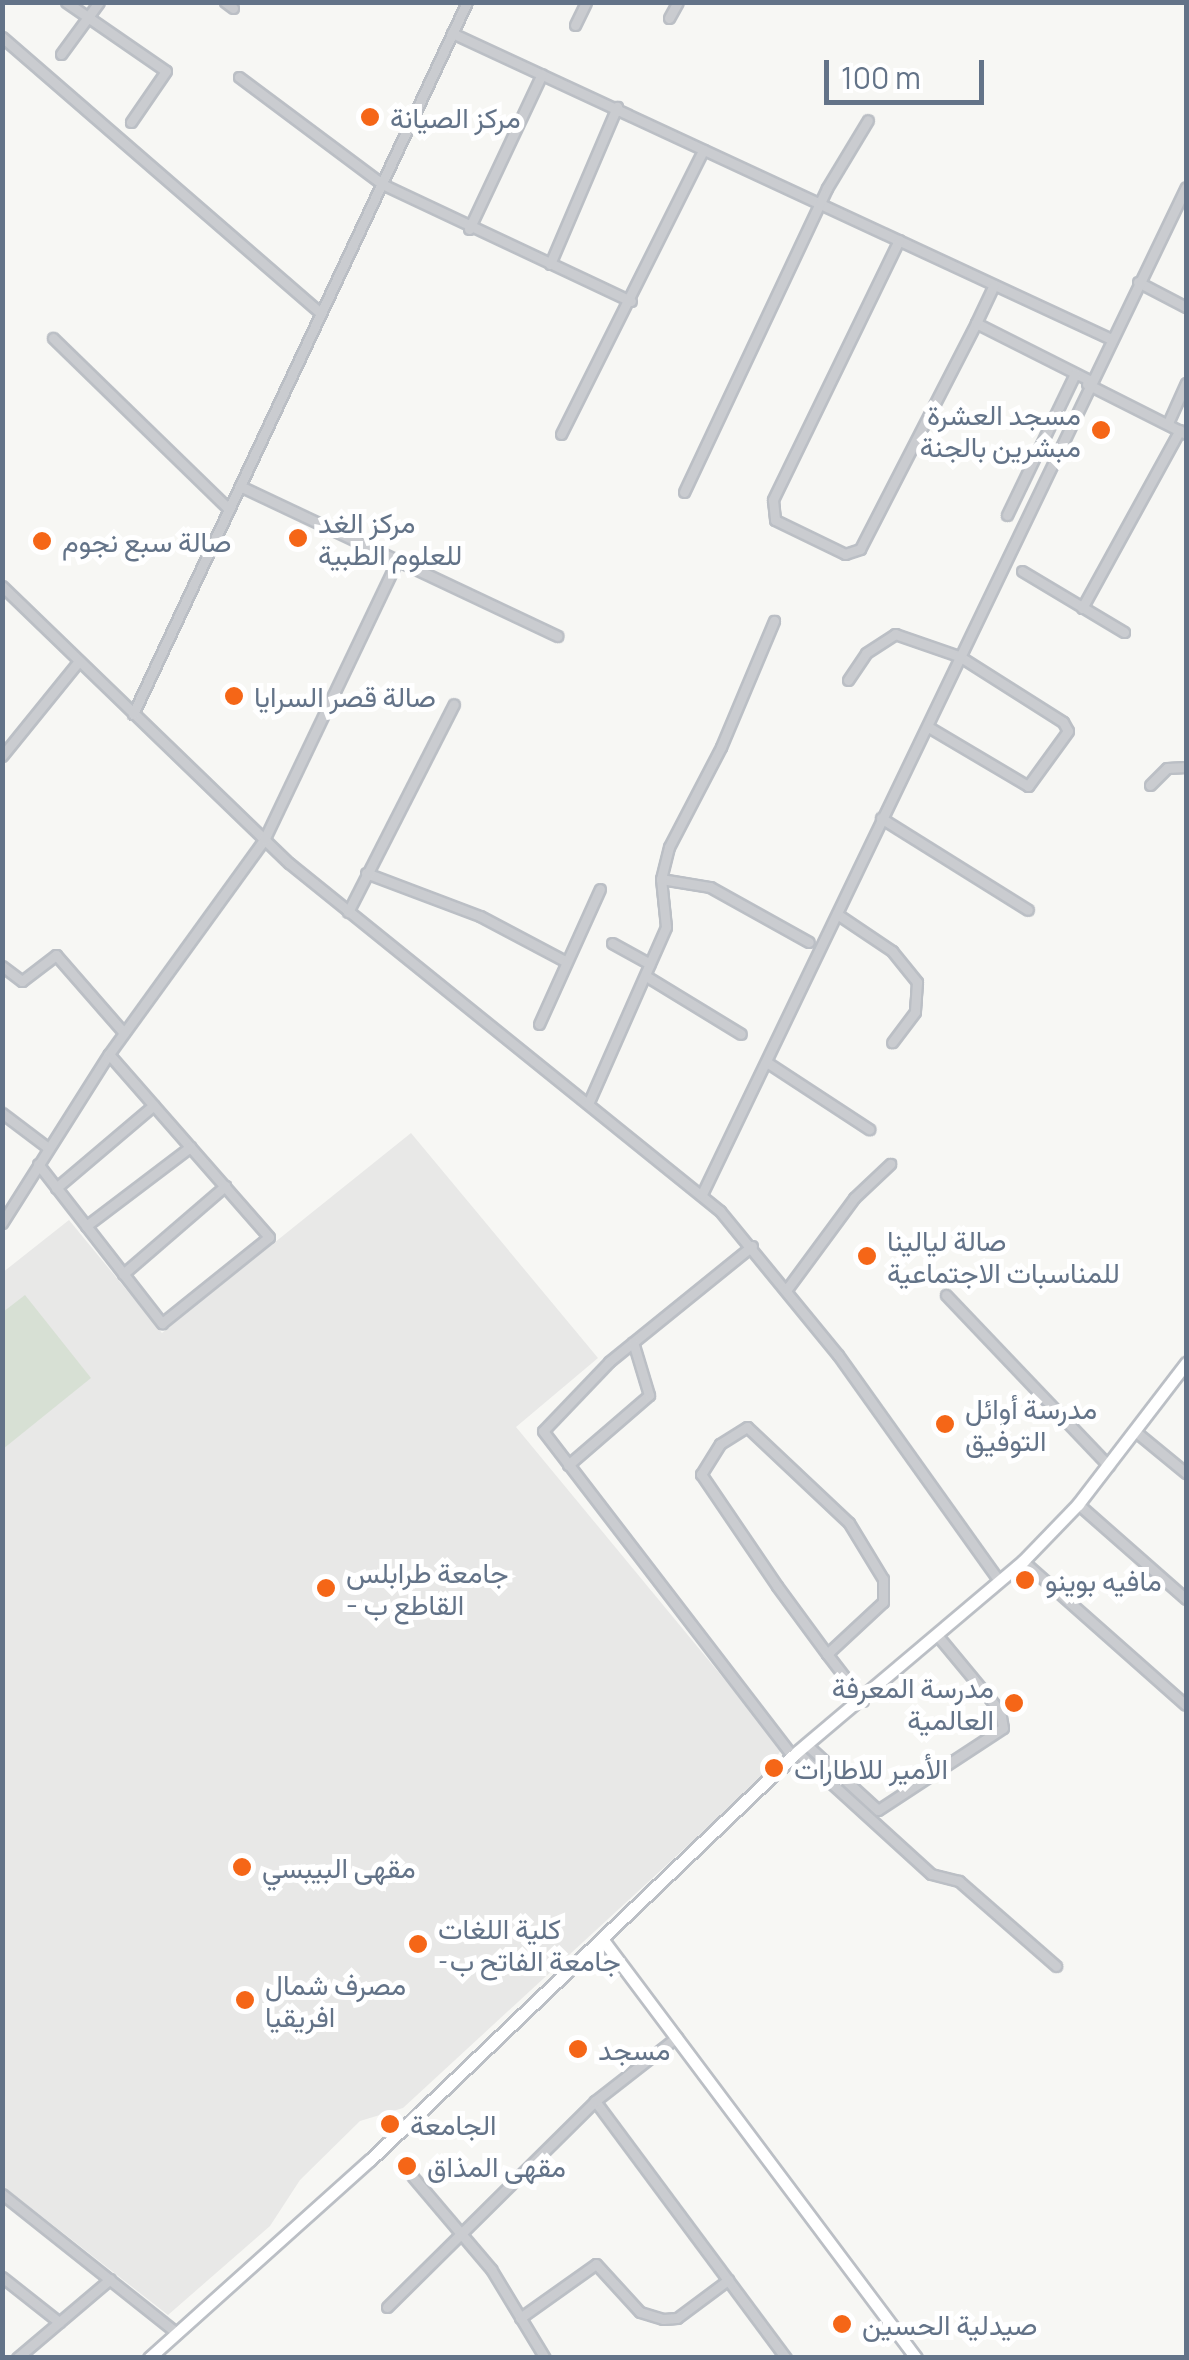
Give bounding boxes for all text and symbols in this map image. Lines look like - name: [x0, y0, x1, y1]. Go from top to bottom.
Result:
- scale bar: [829, 40, 989, 102]
- text: 100 m: [841, 57, 921, 98]
- place label: مركز الصيانة: [390, 100, 521, 134]
- marker: مركز الصيانة: [359, 106, 381, 128]
- place label: مسجد العشرة مبشرين بالجنة: [920, 397, 1081, 463]
- marker: مسجد العشرة مبشرين بالجنة: [1090, 419, 1112, 441]
- place label: مركز الغد للعلوم الطبية: [318, 505, 462, 571]
- place label: صالة سبع نجوم: [62, 524, 231, 558]
- marker: مركز الغد للعلوم الطبية: [287, 527, 309, 549]
- marker: صالة سبع نجوم: [31, 530, 53, 552]
- place label: صالة قصر السرايا: [254, 679, 436, 713]
- marker: صالة قصر السرايا: [223, 685, 245, 707]
- place label: صالة ليالينا للمناسبات الاجتماعية: [887, 1223, 1120, 1289]
- marker: صالة ليالينا للمناسبات الاجتماعية: [856, 1245, 878, 1267]
- place label: مدرسة أوائل التوفيق: [965, 1391, 1097, 1457]
- marker: مدرسة أوائل التوفيق: [934, 1413, 956, 1435]
- place label: جامعة طرابلس - القاطع ب: [346, 1555, 509, 1621]
- place label: مافيه بوينو: [1045, 1563, 1162, 1597]
- marker: مافيه بوينو: [1014, 1569, 1036, 1591]
- marker: جامعة طرابلس - القاطع ب: [315, 1577, 337, 1599]
- place label: مدرسة المعرفة العالمية: [832, 1670, 994, 1736]
- marker: مدرسة المعرفة العالمية: [1003, 1692, 1025, 1714]
- place label: الأمير للاطارات: [794, 1751, 948, 1785]
- marker: الأمير للاطارات: [763, 1757, 785, 1779]
- place label: مقهى البيبسي: [262, 1850, 416, 1884]
- marker: مقهى البيبسي: [231, 1856, 253, 1878]
- place label: كلية اللغات -جامعة الفاتح ب: [438, 1911, 621, 1977]
- marker: كلية اللغات -جامعة الفاتح ب: [407, 1933, 429, 1955]
- place label: مصرف شمال افريقيا: [265, 1967, 406, 2033]
- marker: مصرف شمال افريقيا: [234, 1989, 256, 2011]
- place label: مسجد: [598, 2032, 671, 2066]
- marker: مسجد: [567, 2038, 589, 2060]
- place label: الجامعة: [410, 2107, 496, 2141]
- marker: الجامعة: [379, 2113, 401, 2135]
- place label: مقهى المذاق: [427, 2149, 566, 2183]
- marker: مقهى المذاق: [396, 2155, 418, 2177]
- place label: صيدلية الحسين: [862, 2307, 1037, 2341]
- marker: صيدلية الحسين: [831, 2313, 853, 2335]

